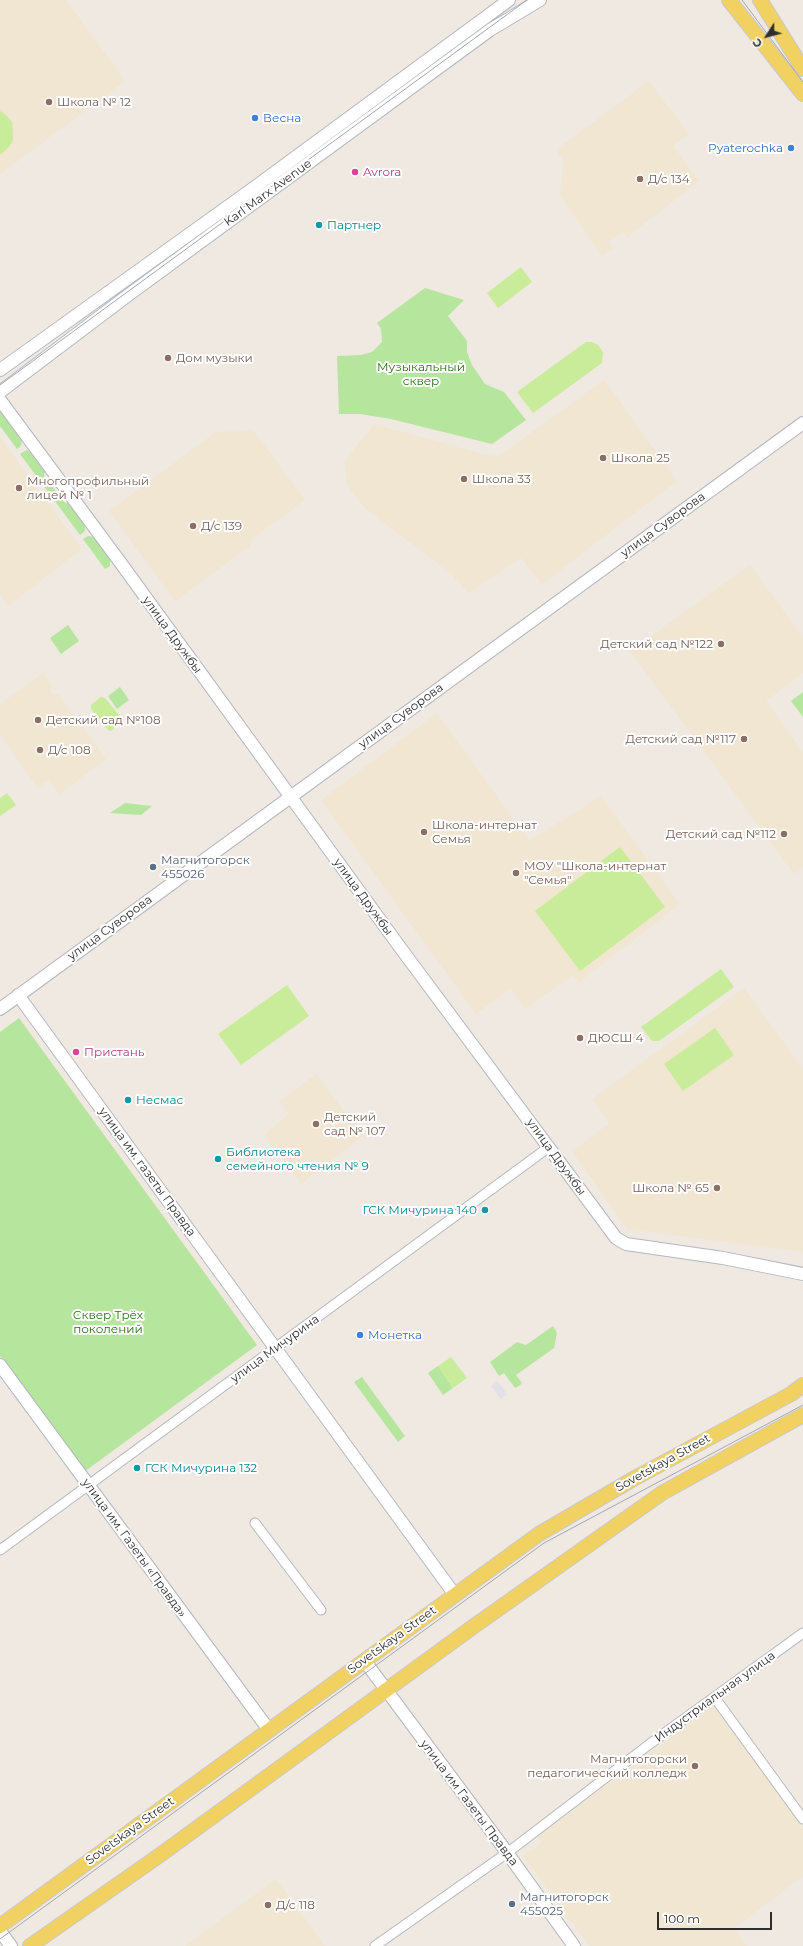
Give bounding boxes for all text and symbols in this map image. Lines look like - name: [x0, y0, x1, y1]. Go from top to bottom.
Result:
- north arrow: [747, 16, 787, 56]
- text: С: [749, 36, 765, 50]
- place label: Школа № 12: [57, 95, 131, 109]
- marker: Школа № 12: [44, 97, 54, 107]
- place label: Весна: [263, 111, 301, 125]
- marker: Весна: [250, 113, 260, 123]
- place label: Pyaterochka: [708, 141, 783, 155]
- marker: Pyaterochka: [786, 143, 796, 153]
- street label: Karl Marx Avenue: [221, 156, 315, 230]
- place label: Avrora: [363, 165, 401, 179]
- marker: Avrora: [350, 167, 360, 177]
- place label: Д/с 134: [648, 172, 690, 186]
- marker: Д/с 134: [635, 174, 645, 184]
- place label: Партнер: [327, 218, 381, 232]
- marker: Партнер: [314, 220, 324, 230]
- place label: Дом музыки: [176, 351, 253, 365]
- marker: Дом музыки: [163, 353, 173, 363]
- park label: Музыкальный сквер: [377, 360, 465, 388]
- place label: Школа 25: [611, 451, 670, 465]
- marker: Школа 25: [598, 453, 608, 463]
- place label: Школа 33: [472, 472, 531, 486]
- place label: Многопрофильный лицей № 1: [27, 474, 149, 502]
- marker: Школа 33: [459, 474, 469, 484]
- marker: Многопрофильный лицей № 1: [14, 483, 24, 493]
- street label: улица Суворова: [618, 489, 708, 561]
- place label: Д/с 139: [201, 519, 242, 533]
- marker: Д/с 139: [188, 521, 198, 531]
- street label: улица Дружбы: [139, 594, 205, 676]
- place label: Детский сад №122: [600, 637, 713, 651]
- marker: Детский сад №122: [716, 639, 726, 649]
- street label: улица Суворова: [356, 680, 446, 752]
- place label: Детский сад №108: [46, 713, 161, 727]
- marker: Детский сад №108: [33, 715, 43, 725]
- place label: Детский сад №117: [626, 732, 736, 746]
- marker: Детский сад №117: [739, 734, 749, 744]
- place label: Д/с 108: [48, 743, 91, 757]
- marker: Д/с 108: [35, 745, 45, 755]
- place label: Школа-интернат Семья: [432, 818, 537, 846]
- marker: Школа-интернат Семья: [419, 827, 429, 837]
- place label: Детский сад №112: [666, 827, 776, 841]
- marker: Детский сад №112: [779, 829, 789, 839]
- place label: Магнитогорск 455026: [161, 853, 250, 881]
- street label: улица Дружбы: [330, 856, 396, 938]
- place label: МОУ "Школа-интернат "Семья": [524, 859, 666, 887]
- marker: Магнитогорск 455026: [148, 862, 158, 872]
- marker: МОУ "Школа-интернат "Семья": [511, 868, 521, 878]
- street label: улица Суворова: [65, 892, 155, 964]
- place label: ДЮСШ 4: [588, 1031, 643, 1045]
- marker: ДЮСШ 4: [575, 1033, 585, 1043]
- place label: Пристань: [84, 1045, 145, 1059]
- marker: Пристань: [71, 1047, 81, 1057]
- place label: Несмас: [136, 1093, 183, 1107]
- marker: Несмас: [123, 1095, 133, 1105]
- street label: улица им. газеты Правда: [95, 1105, 199, 1239]
- place label: Детский сад № 107: [324, 1110, 386, 1138]
- street label: улица Дружбы: [523, 1116, 589, 1198]
- marker: Детский сад № 107: [311, 1119, 321, 1129]
- place label: Библиотека семейного чтения № 9: [226, 1145, 369, 1173]
- marker: Библиотека семейного чтения № 9: [213, 1154, 223, 1164]
- place label: Школа № 65: [632, 1181, 709, 1195]
- marker: Школа № 65: [712, 1183, 722, 1193]
- place label: ГСК Мичурина 140: [362, 1203, 477, 1217]
- marker: ГСК Мичурина 140: [480, 1205, 490, 1215]
- park label: Сквер Трёх поколений: [73, 1308, 143, 1336]
- street label: улица Мичурина: [228, 1312, 322, 1386]
- place label: Монетка: [368, 1328, 422, 1342]
- marker: Монетка: [355, 1330, 365, 1340]
- street label: Sovetskaya Street: [613, 1431, 713, 1495]
- place label: ГСК Мичурина 132: [145, 1461, 257, 1475]
- marker: ГСК Мичурина 132: [132, 1463, 142, 1473]
- street label: улица им. Газеты «Правда»: [79, 1476, 189, 1620]
- street label: Sovetskaya Street: [345, 1603, 439, 1677]
- street label: Индустриальная улица: [652, 1648, 778, 1746]
- street label: улица им Газеты Правда: [417, 1737, 521, 1869]
- place label: Магнитогорски педагогический колледж: [527, 1752, 687, 1780]
- marker: Магнитогорски педагогический колледж: [690, 1761, 700, 1771]
- street label: Sovetskaya Street: [83, 1794, 177, 1868]
- place label: Магнитогорск 455025: [520, 1890, 609, 1918]
- place label: Д/с 118: [276, 1898, 315, 1912]
- marker: Магнитогорск 455025: [507, 1899, 517, 1909]
- marker: Д/с 118: [263, 1900, 273, 1910]
- scale bar: [659, 1904, 774, 1930]
- text: 100 m: [664, 1911, 700, 1926]

